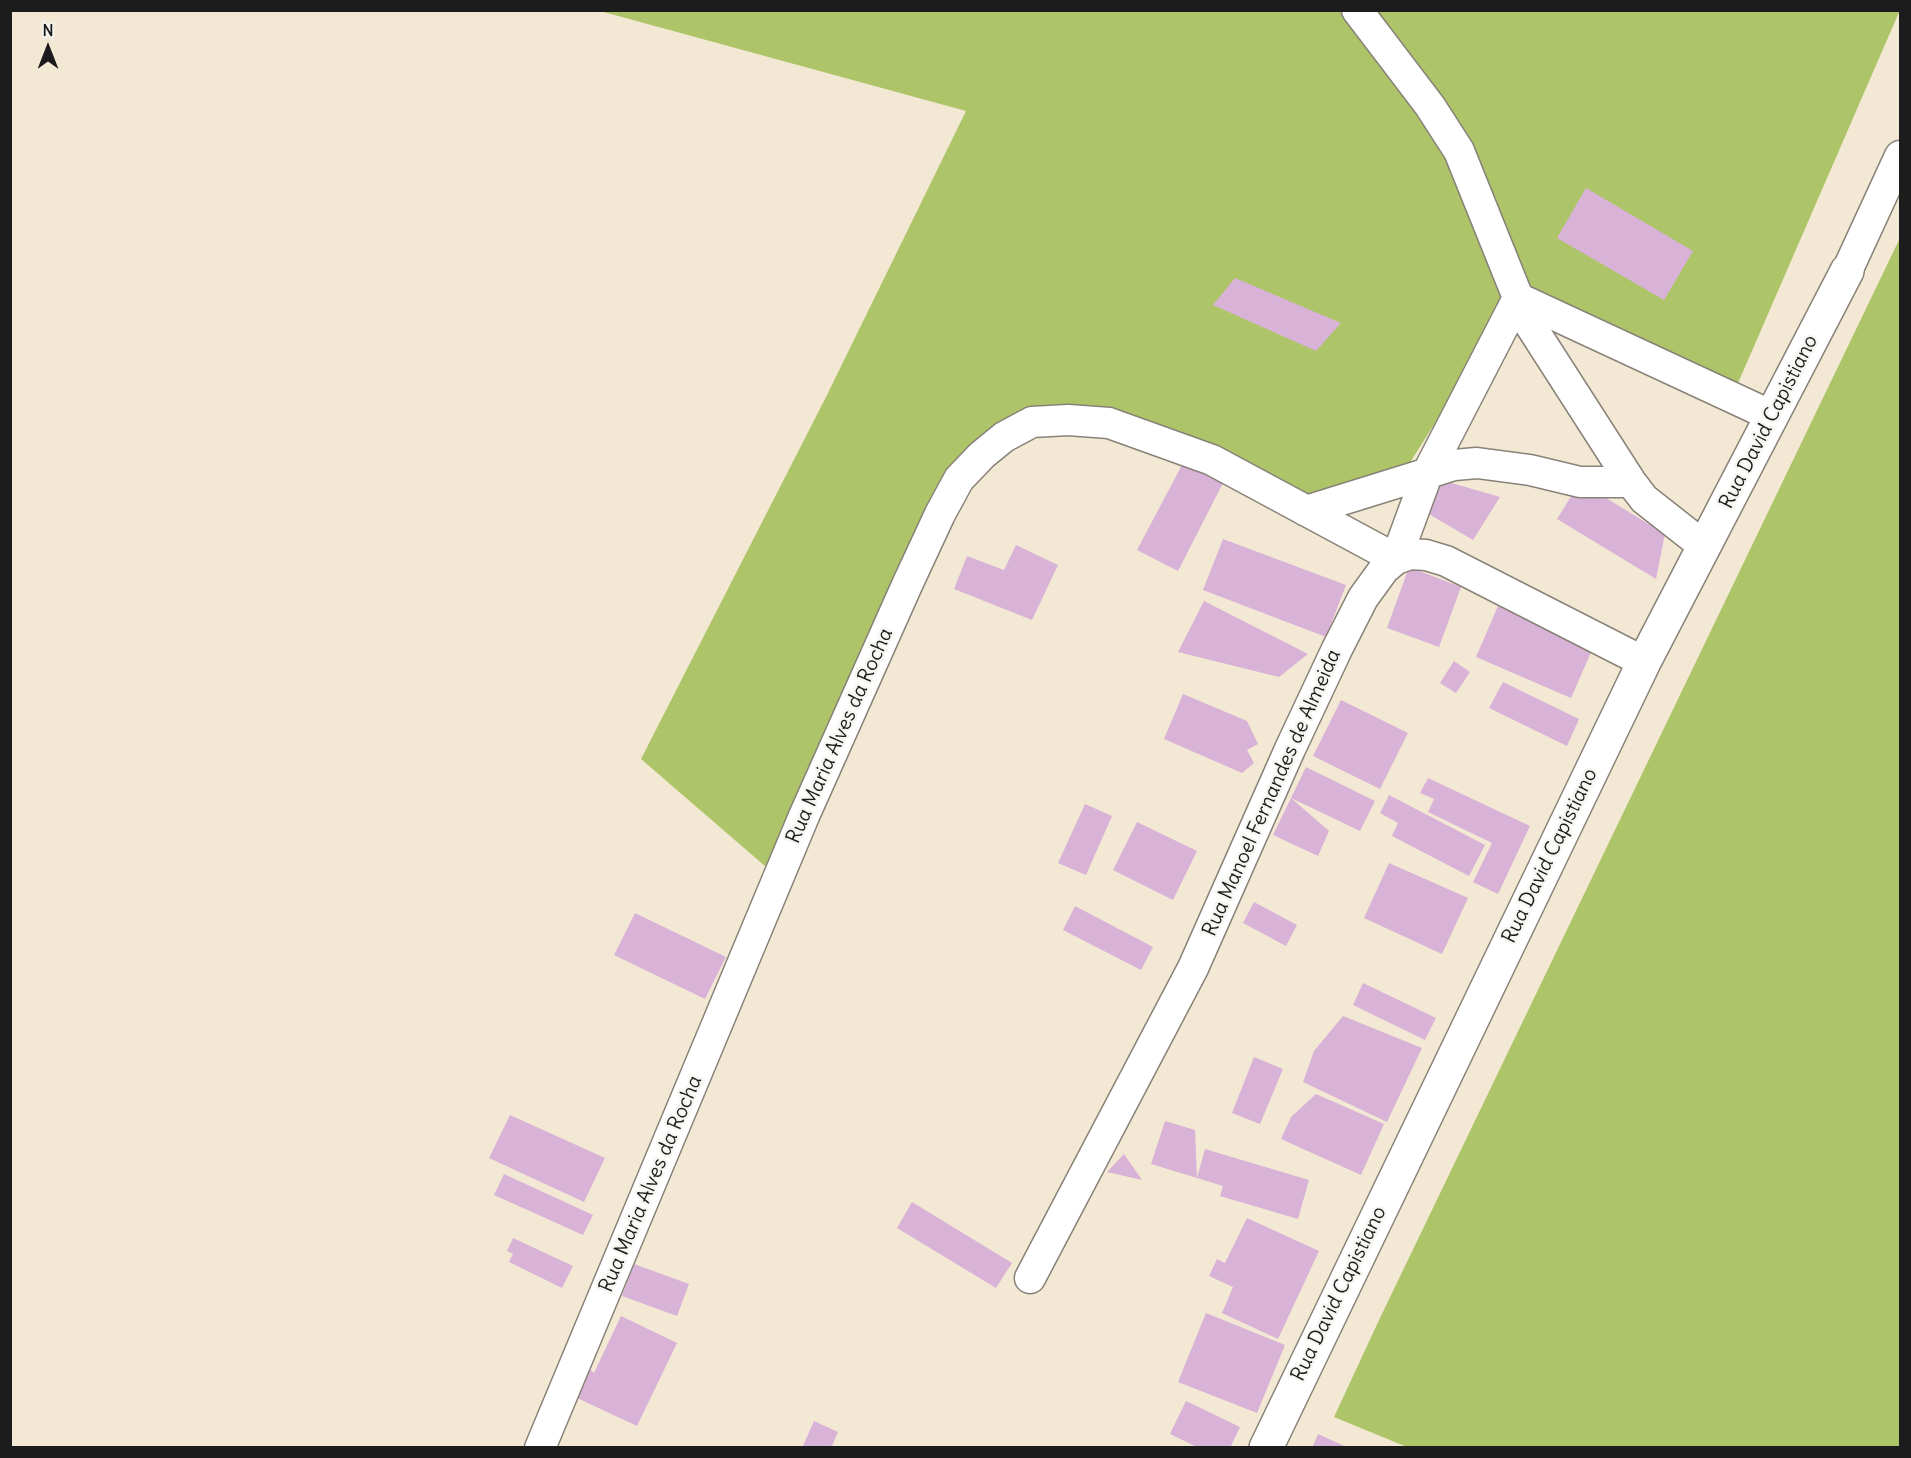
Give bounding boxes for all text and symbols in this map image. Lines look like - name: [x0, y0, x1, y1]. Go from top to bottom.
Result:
- north arrow: [18, 18, 78, 78]
- text: N: [42, 20, 54, 40]
- street label: Rua David Capistiano: [1715, 331, 1823, 513]
- street label: Rua Maria Alves da Rocha: [782, 625, 898, 847]
- street label: Rua Manoel Fernandes de Almeida: [1198, 646, 1346, 940]
- street label: Rua David Capistiano: [1497, 765, 1603, 947]
- street label: Rua Maria Alves da Rocha: [594, 1072, 708, 1296]
- street label: Rua David Capistiano: [1286, 1203, 1392, 1385]

